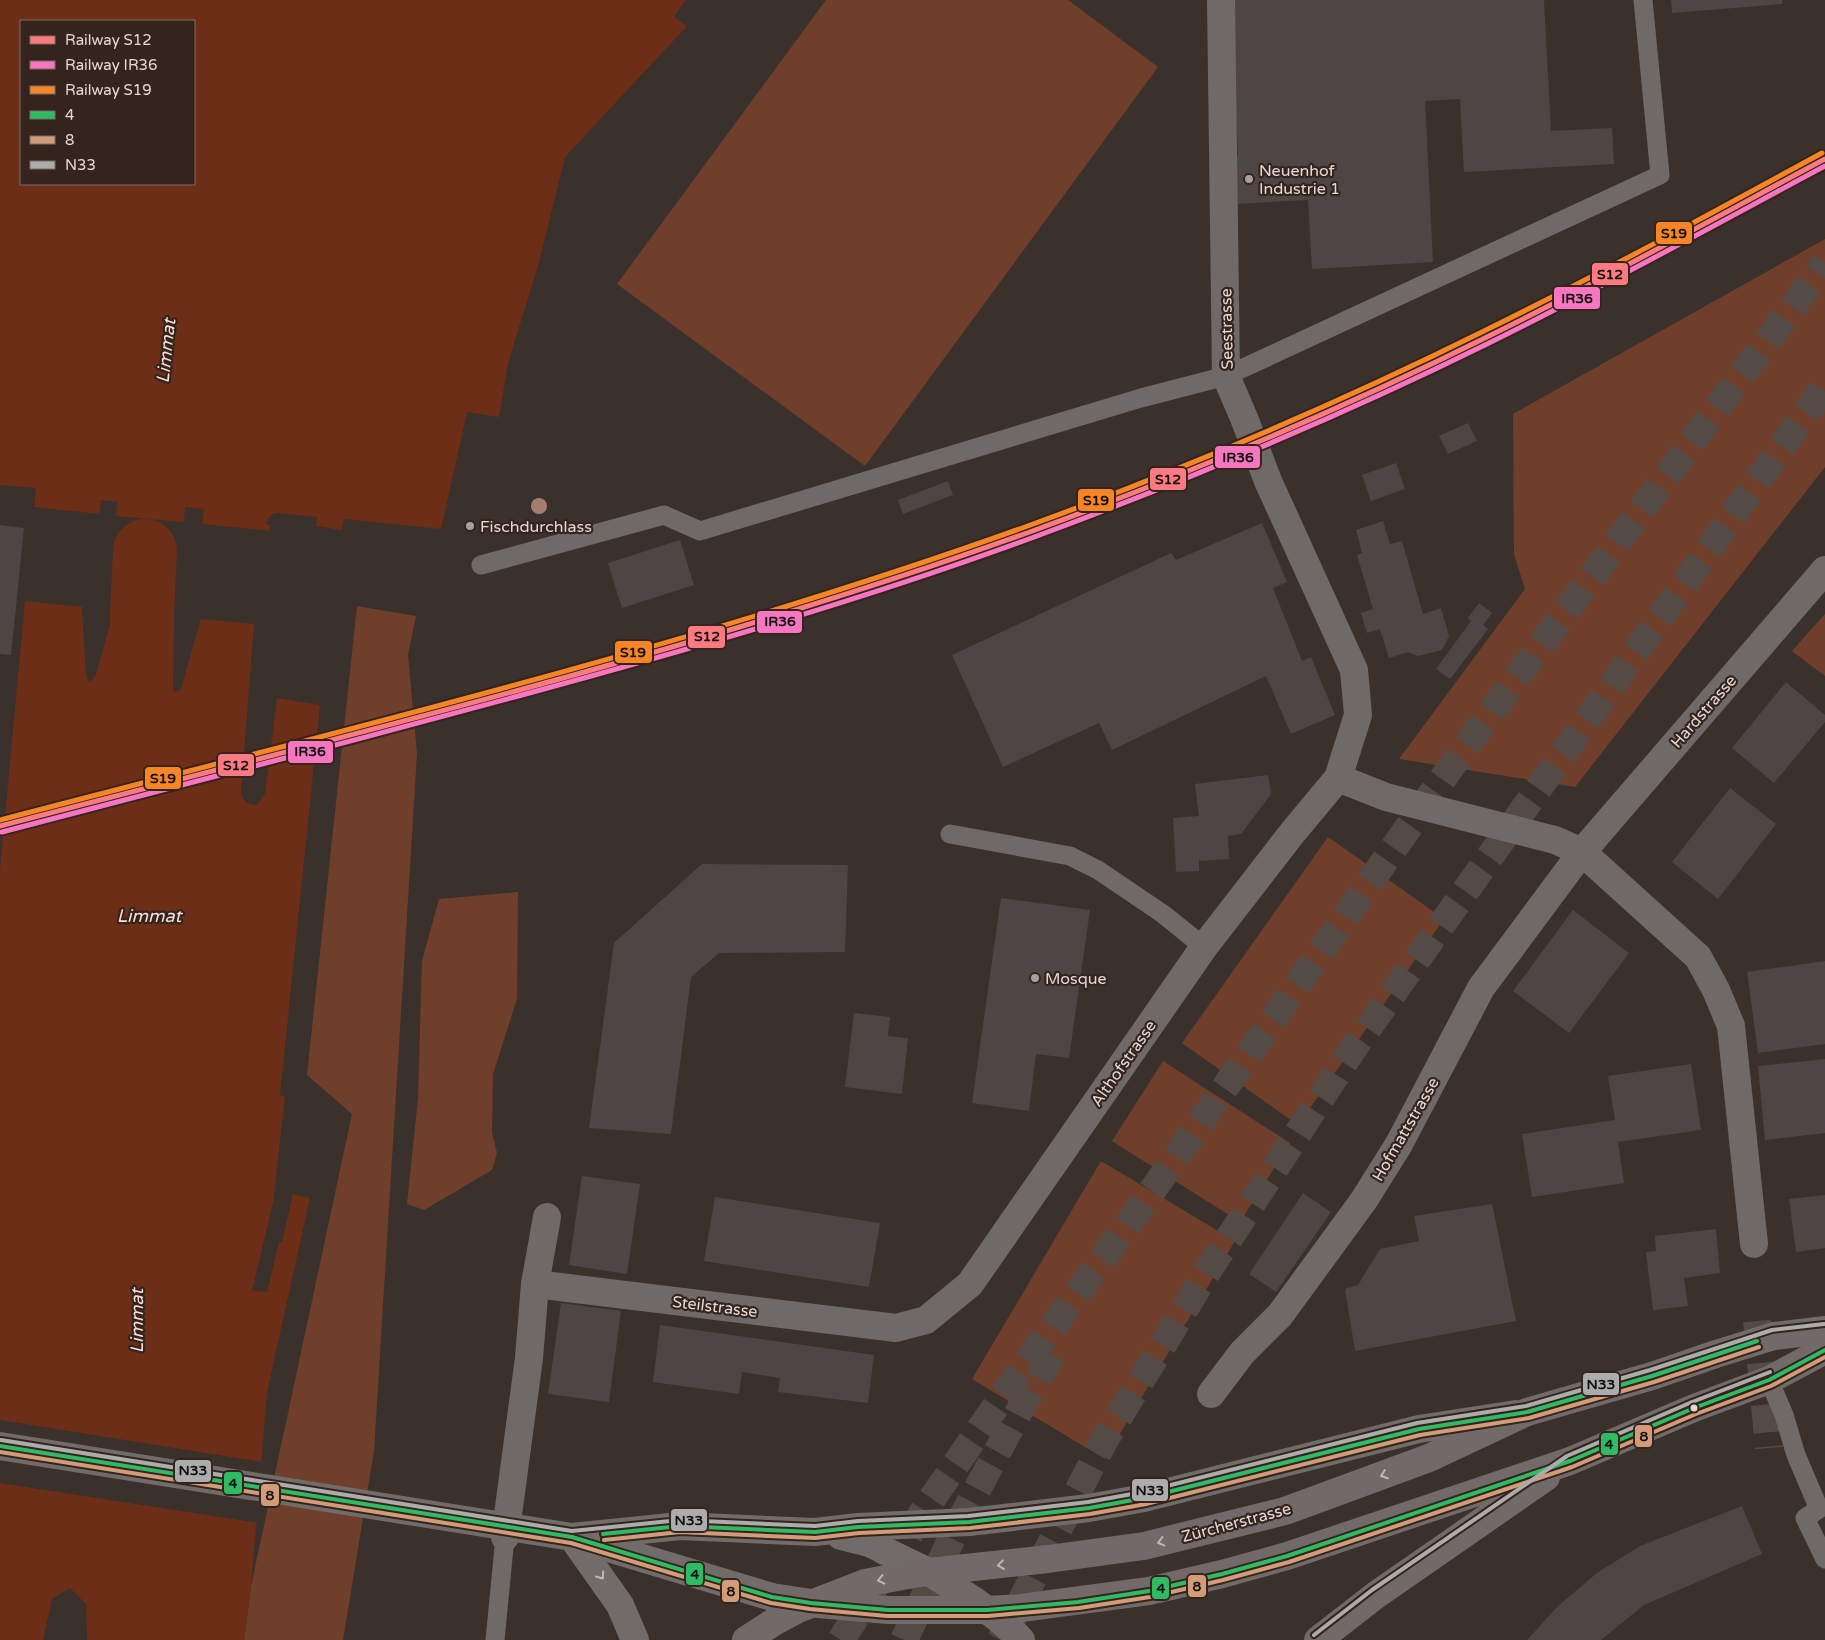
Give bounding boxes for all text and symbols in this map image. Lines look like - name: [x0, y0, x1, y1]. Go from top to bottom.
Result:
- legend: [20, 20, 195, 185]
- text: Railway S12: [65, 31, 152, 49]
- text: Railway IR36: [65, 56, 157, 74]
- text: Railway S19: [65, 81, 152, 99]
- text: 4: [65, 106, 74, 124]
- text: 8: [65, 131, 74, 149]
- text: N33: [65, 156, 96, 174]
- place label: Neuenhof Industrie 1: [1259, 161, 1340, 199]
- marker: Neuenhof Industrie 1: [1243, 173, 1255, 185]
- line badge: S19: [1655, 221, 1693, 245]
- text: S19: [1661, 225, 1687, 242]
- line badge: S12: [1591, 262, 1629, 286]
- text: S12: [1597, 266, 1623, 283]
- line badge: IR36: [1553, 286, 1601, 310]
- street label: Seestrasse: [1216, 288, 1238, 370]
- text: IR36: [1561, 290, 1593, 307]
- water label: Limmat: [152, 316, 181, 384]
- line badge: IR36: [1214, 445, 1261, 469]
- text: IR36: [1222, 449, 1254, 466]
- line badge: S12: [1149, 467, 1187, 491]
- text: S12: [1155, 471, 1181, 488]
- line badge: S19: [1077, 488, 1115, 512]
- text: S19: [1083, 492, 1109, 509]
- place label: Fischdurchlass: [480, 517, 592, 537]
- marker: Fischdurchlass: [464, 520, 476, 532]
- line badge: IR36: [756, 610, 803, 634]
- text: IR36: [764, 613, 796, 630]
- line badge: S12: [687, 625, 726, 649]
- text: S12: [694, 628, 720, 645]
- line badge: S19: [614, 640, 653, 664]
- text: S19: [620, 644, 646, 661]
- street label: Hardstrasse: [1667, 671, 1741, 752]
- line badge: IR36: [287, 740, 334, 764]
- text: IR36: [294, 743, 326, 760]
- line badge: S12: [217, 753, 255, 777]
- text: S12: [223, 757, 249, 774]
- line badge: S19: [144, 766, 182, 790]
- text: S19: [150, 770, 176, 787]
- water label: Limmat: [117, 905, 183, 927]
- place label: Mosque: [1045, 969, 1107, 989]
- marker: Mosque: [1029, 972, 1041, 984]
- street label: Althofstrasse: [1087, 1017, 1161, 1111]
- street label: Hofmattstrasse: [1368, 1074, 1444, 1185]
- water label: Limmat: [126, 1287, 148, 1353]
- street label: Steilstrasse: [671, 1292, 759, 1322]
- line badge: N33: [1582, 1372, 1620, 1396]
- text: N33: [1587, 1376, 1616, 1393]
- unlabelled marker: [1689, 1403, 1699, 1413]
- line badge: 8: [1634, 1424, 1653, 1448]
- text: 8: [1640, 1428, 1649, 1445]
- line badge: 4: [1600, 1432, 1619, 1456]
- text: 4: [1605, 1436, 1614, 1453]
- line badge: N33: [174, 1459, 212, 1483]
- text: N33: [179, 1462, 208, 1479]
- one-way arrow: [1380, 1469, 1389, 1479]
- line badge: 4: [223, 1471, 243, 1495]
- text: 4: [229, 1475, 238, 1492]
- line badge: N33: [1131, 1478, 1169, 1502]
- text: N33: [1136, 1482, 1165, 1499]
- line badge: 8: [260, 1483, 280, 1507]
- text: 8: [266, 1487, 275, 1504]
- street label: Zürcherstrasse: [1179, 1499, 1293, 1547]
- line badge: N33: [670, 1508, 708, 1532]
- text: N33: [675, 1512, 704, 1529]
- one-way arrow: [1157, 1536, 1166, 1547]
- one-way arrow: [996, 1559, 1004, 1570]
- line badge: 4: [685, 1562, 704, 1586]
- text: 4: [691, 1566, 700, 1583]
- one-way arrow: [595, 1570, 604, 1580]
- one-way arrow: [876, 1574, 885, 1585]
- line badge: 8: [1187, 1574, 1207, 1598]
- line badge: 4: [1151, 1576, 1170, 1600]
- text: 8: [1193, 1578, 1202, 1595]
- line badge: 8: [721, 1579, 740, 1603]
- text: 4: [1157, 1580, 1166, 1597]
- text: 8: [727, 1583, 736, 1600]

